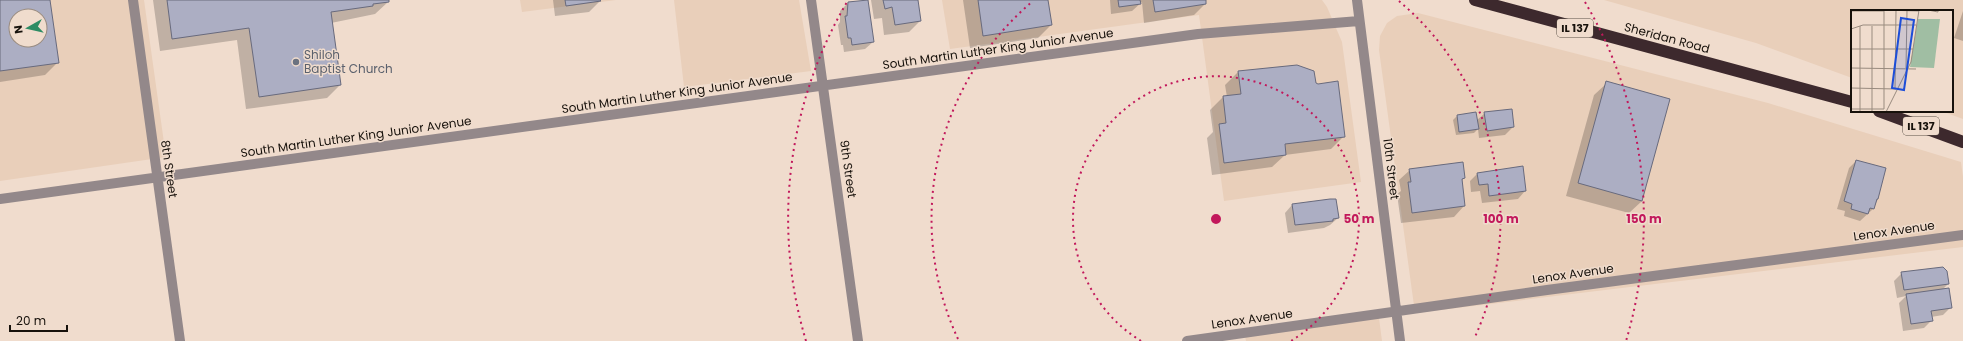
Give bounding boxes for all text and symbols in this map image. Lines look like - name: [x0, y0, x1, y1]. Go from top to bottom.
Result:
- north arrow: [8, 8, 48, 48]
- inset map: [1851, 10, 1953, 112]
- street label: Sheridan Road: [1622, 18, 1712, 57]
- road number: IL 137: [1557, 19, 1593, 37]
- text: N: [10, 24, 27, 35]
- street label: South Martin Luther King Junior Avenue: [881, 24, 1115, 73]
- place label: Shiloh Baptist Church: [304, 46, 393, 77]
- marker: Shiloh Baptist Church: [291, 57, 301, 67]
- street label: South Martin Luther King Junior Avenue: [560, 68, 794, 117]
- street label: South Martin Luther King Junior Avenue: [239, 112, 473, 161]
- road number: IL 137: [1903, 117, 1939, 135]
- street label: 10th Street: [1379, 137, 1404, 201]
- street label: 8th Street: [157, 139, 182, 199]
- street label: 9th Street: [836, 139, 861, 199]
- text: 50 m: [1344, 210, 1375, 227]
- text: 100 m: [1483, 210, 1519, 227]
- text: 150 m: [1626, 210, 1662, 227]
- centre of rings: [1209, 212, 1223, 226]
- street label: Lenox Avenue: [1852, 216, 1936, 245]
- street label: Lenox Avenue: [1531, 259, 1615, 288]
- street label: Lenox Avenue: [1210, 304, 1294, 333]
- scale bar: [10, 307, 67, 333]
- text: 20 m: [16, 312, 46, 329]

